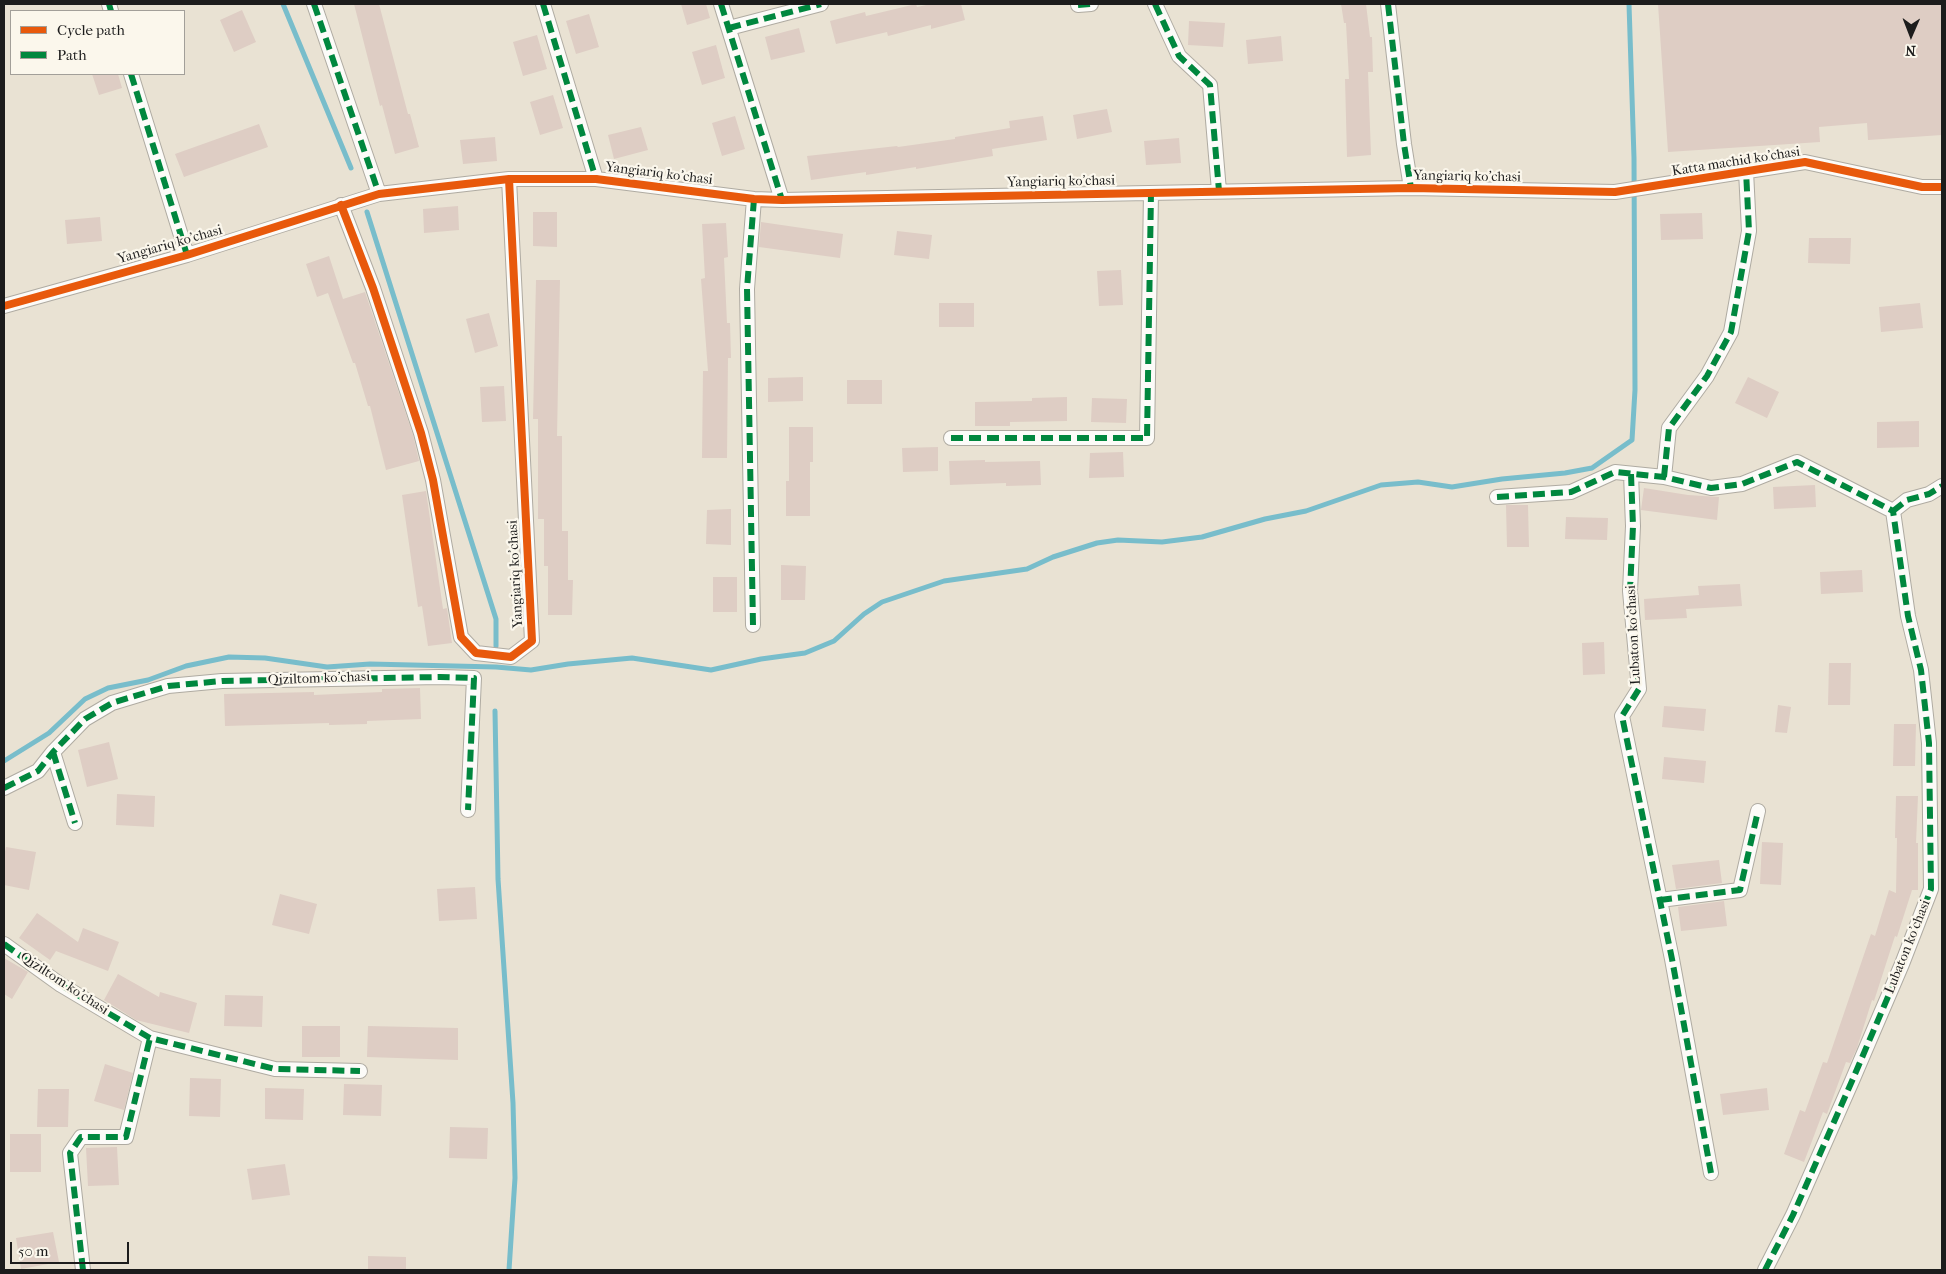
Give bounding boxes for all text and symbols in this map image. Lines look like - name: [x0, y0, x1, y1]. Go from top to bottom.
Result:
- legend: [10, 10, 185, 75]
- north arrow: [1886, 10, 1936, 60]
- text: Cycle path: [57, 21, 125, 39]
- text: N: [1905, 42, 1916, 59]
- text: Path: [57, 46, 87, 64]
- street label: Katta machid ko'chasi: [1671, 144, 1801, 180]
- street label: Yangiariq ko'chasi: [604, 159, 714, 189]
- street label: Yangiariq ko'chasi: [1413, 168, 1521, 186]
- street label: Yangiariq ko'chasi: [1007, 173, 1115, 191]
- street label: Yangiariq ko'chasi: [116, 222, 224, 268]
- street label: Yangiariq ko'chasi: [505, 520, 527, 628]
- street label: Lubaton ko'chasi: [1623, 585, 1645, 685]
- street label: Qiziltom ko'chasi: [268, 669, 370, 689]
- street label: Lubaton ko'chasi: [1882, 898, 1934, 996]
- street label: Qiziltom ko'chasi: [16, 949, 112, 1019]
- scale bar: [12, 1232, 131, 1264]
- text: 50 m: [18, 1242, 48, 1260]

